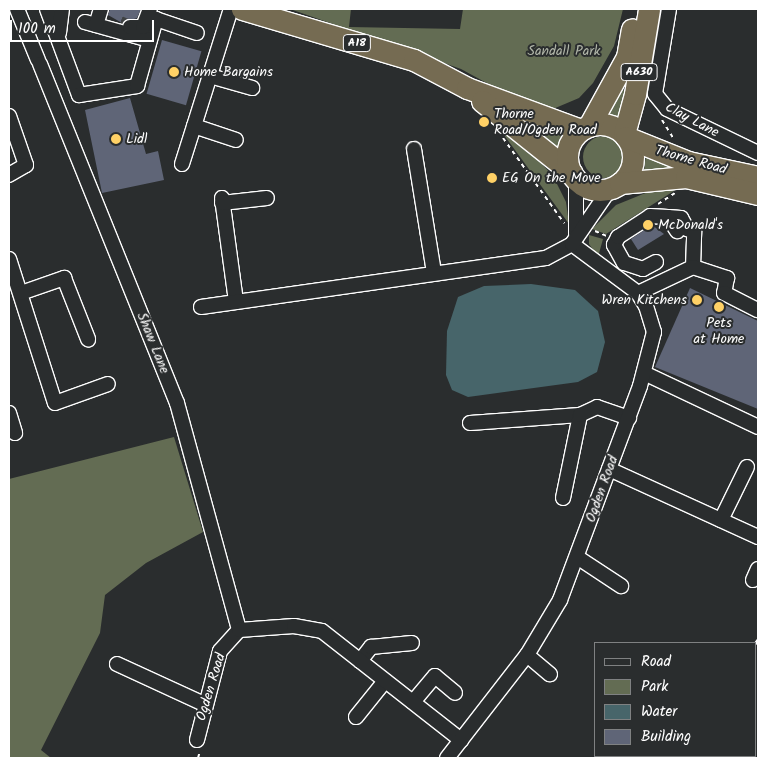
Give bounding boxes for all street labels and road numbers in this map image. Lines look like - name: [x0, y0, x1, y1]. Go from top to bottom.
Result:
- road number: A18: [342, 34, 372, 52]
- road number: A630: [620, 62, 658, 82]
- street label: Clay Lane: [662, 99, 722, 141]
- street label: Thorne Road: [653, 142, 729, 178]
- street label: Shaw Lane: [133, 310, 173, 376]
- street label: Ogden Road: [582, 453, 622, 525]
- street label: Ogden Road: [193, 651, 229, 723]

